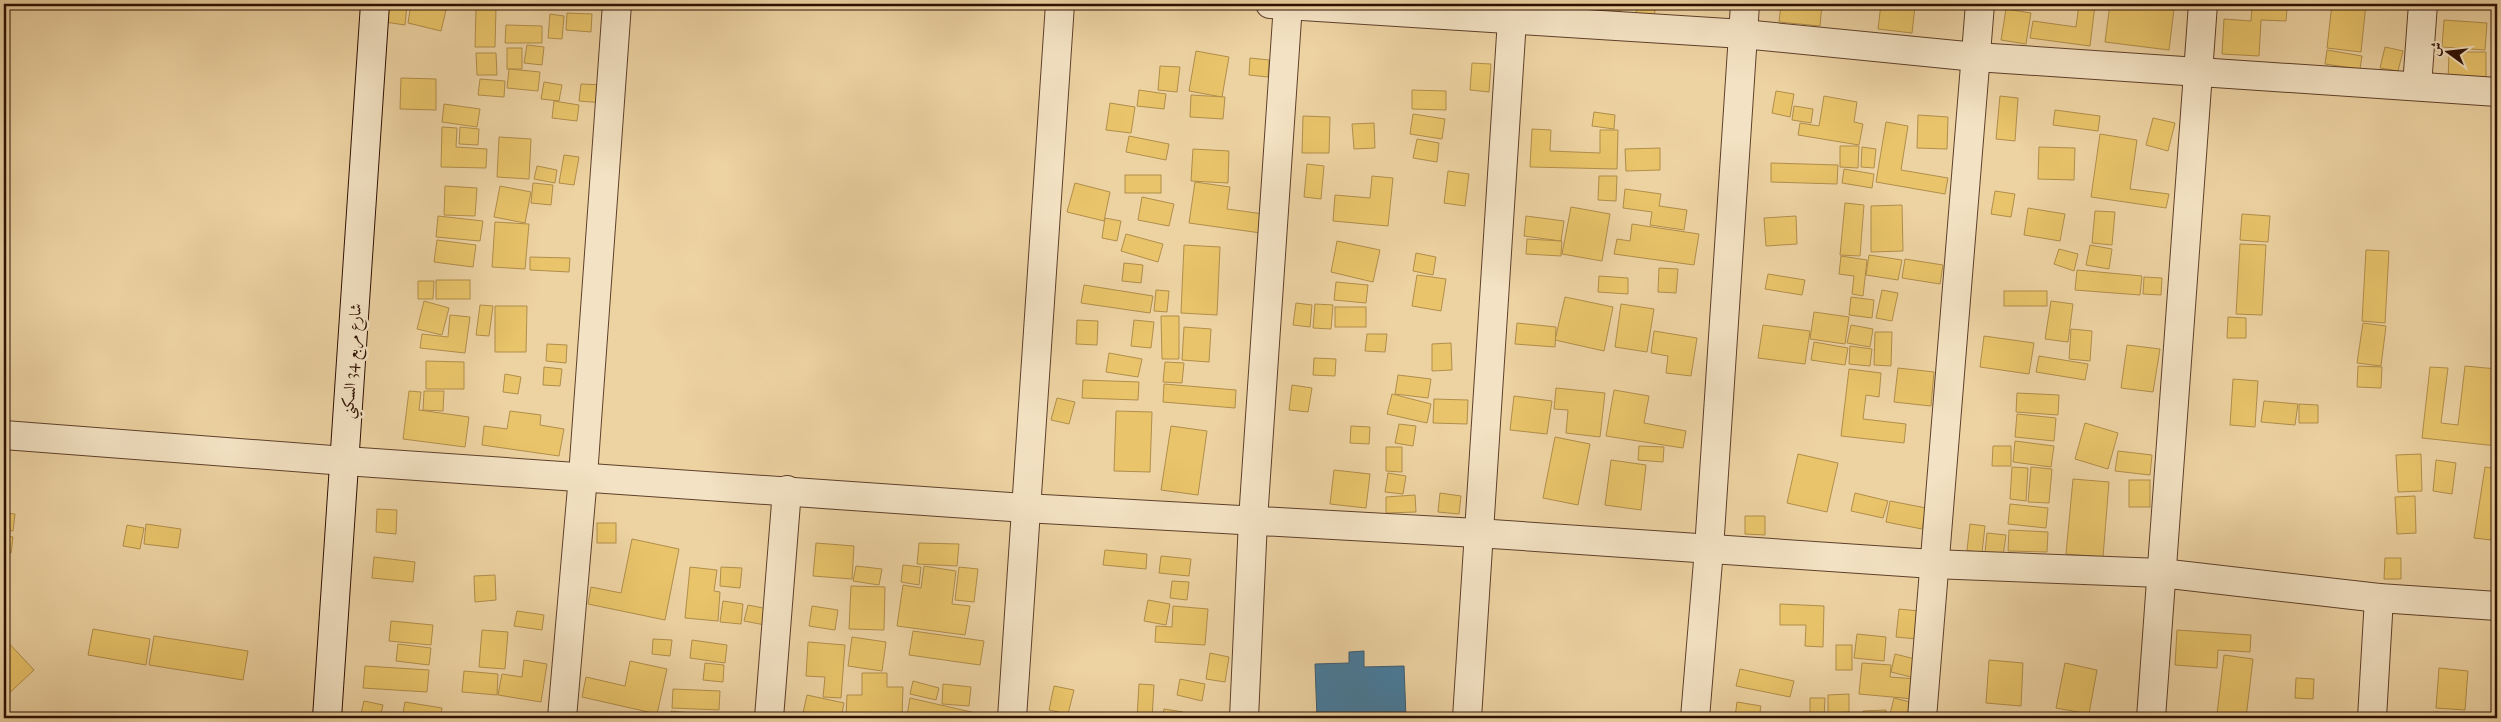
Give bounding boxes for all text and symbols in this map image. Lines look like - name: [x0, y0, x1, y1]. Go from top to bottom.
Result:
- north arrow: [2424, 28, 2474, 78]
- text: ش: [2426, 40, 2446, 58]
- street label: شارع مربع 34 السكني: [338, 303, 371, 420]

